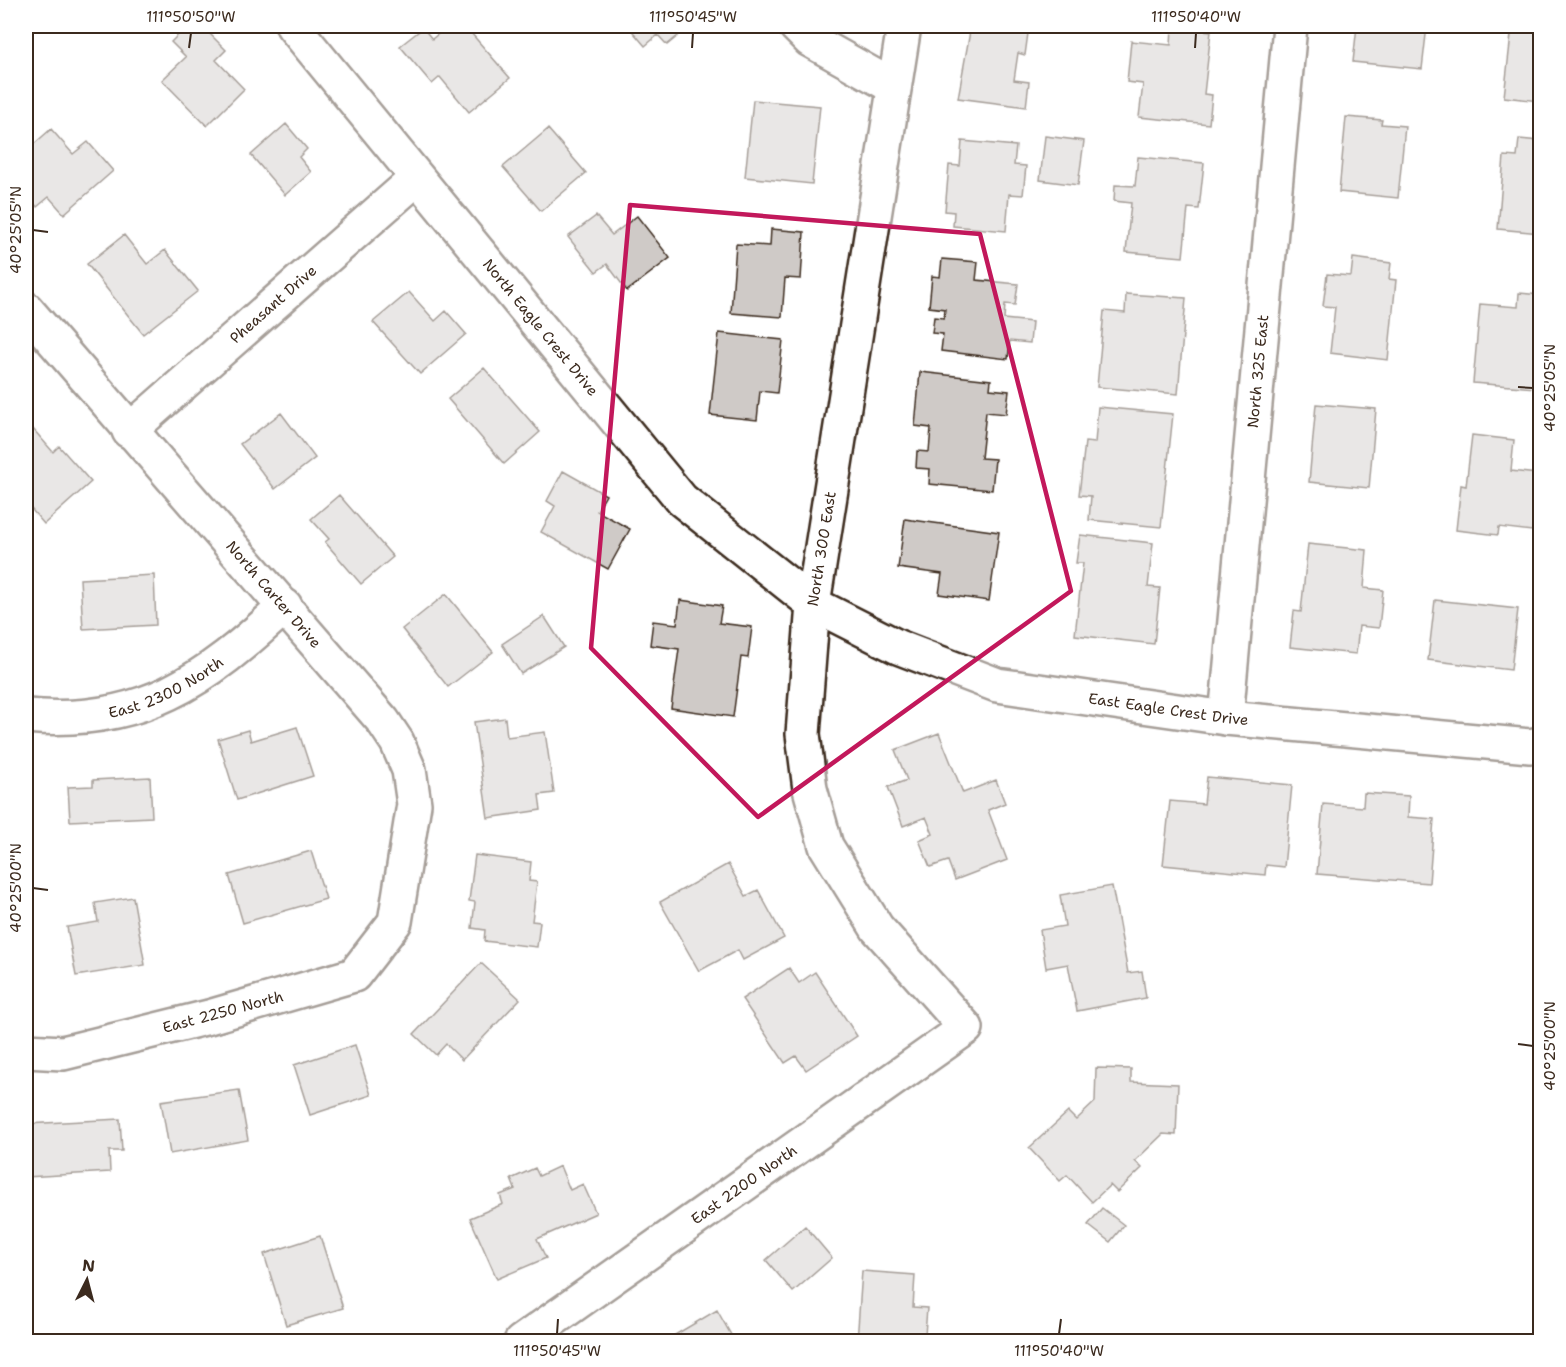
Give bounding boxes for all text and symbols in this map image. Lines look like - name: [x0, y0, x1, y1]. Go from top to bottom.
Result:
- text: 111°50'50"W: [146, 7, 236, 27]
- text: 111°50'45"W: [649, 7, 737, 27]
- text: 111°50'40"W: [1151, 7, 1241, 27]
- text: 40°25'05"N: [6, 186, 26, 274]
- street label: North Eagle Crest Drive: [478, 255, 603, 400]
- street label: Pheasant Drive: [226, 261, 321, 348]
- street label: North 325 East: [1243, 314, 1273, 429]
- text: 40°25'05"N: [1540, 344, 1560, 432]
- street label: North 300 East: [803, 490, 841, 608]
- street label: North Carter Drive: [222, 537, 326, 653]
- street label: East 2300 North: [107, 652, 228, 723]
- street label: East Eagle Crest Drive: [1087, 688, 1249, 730]
- text: 40°25'00"N: [6, 843, 26, 933]
- street label: East 2250 North: [160, 986, 286, 1038]
- text: 40°25'00"N: [1540, 1001, 1560, 1091]
- street label: East 2200 North: [687, 1140, 801, 1229]
- north arrow: [57, 1250, 117, 1310]
- text: N: [81, 1254, 96, 1277]
- text: 111°50'45"W: [513, 1341, 601, 1361]
- text: 111°50'40"W: [1014, 1341, 1104, 1361]

